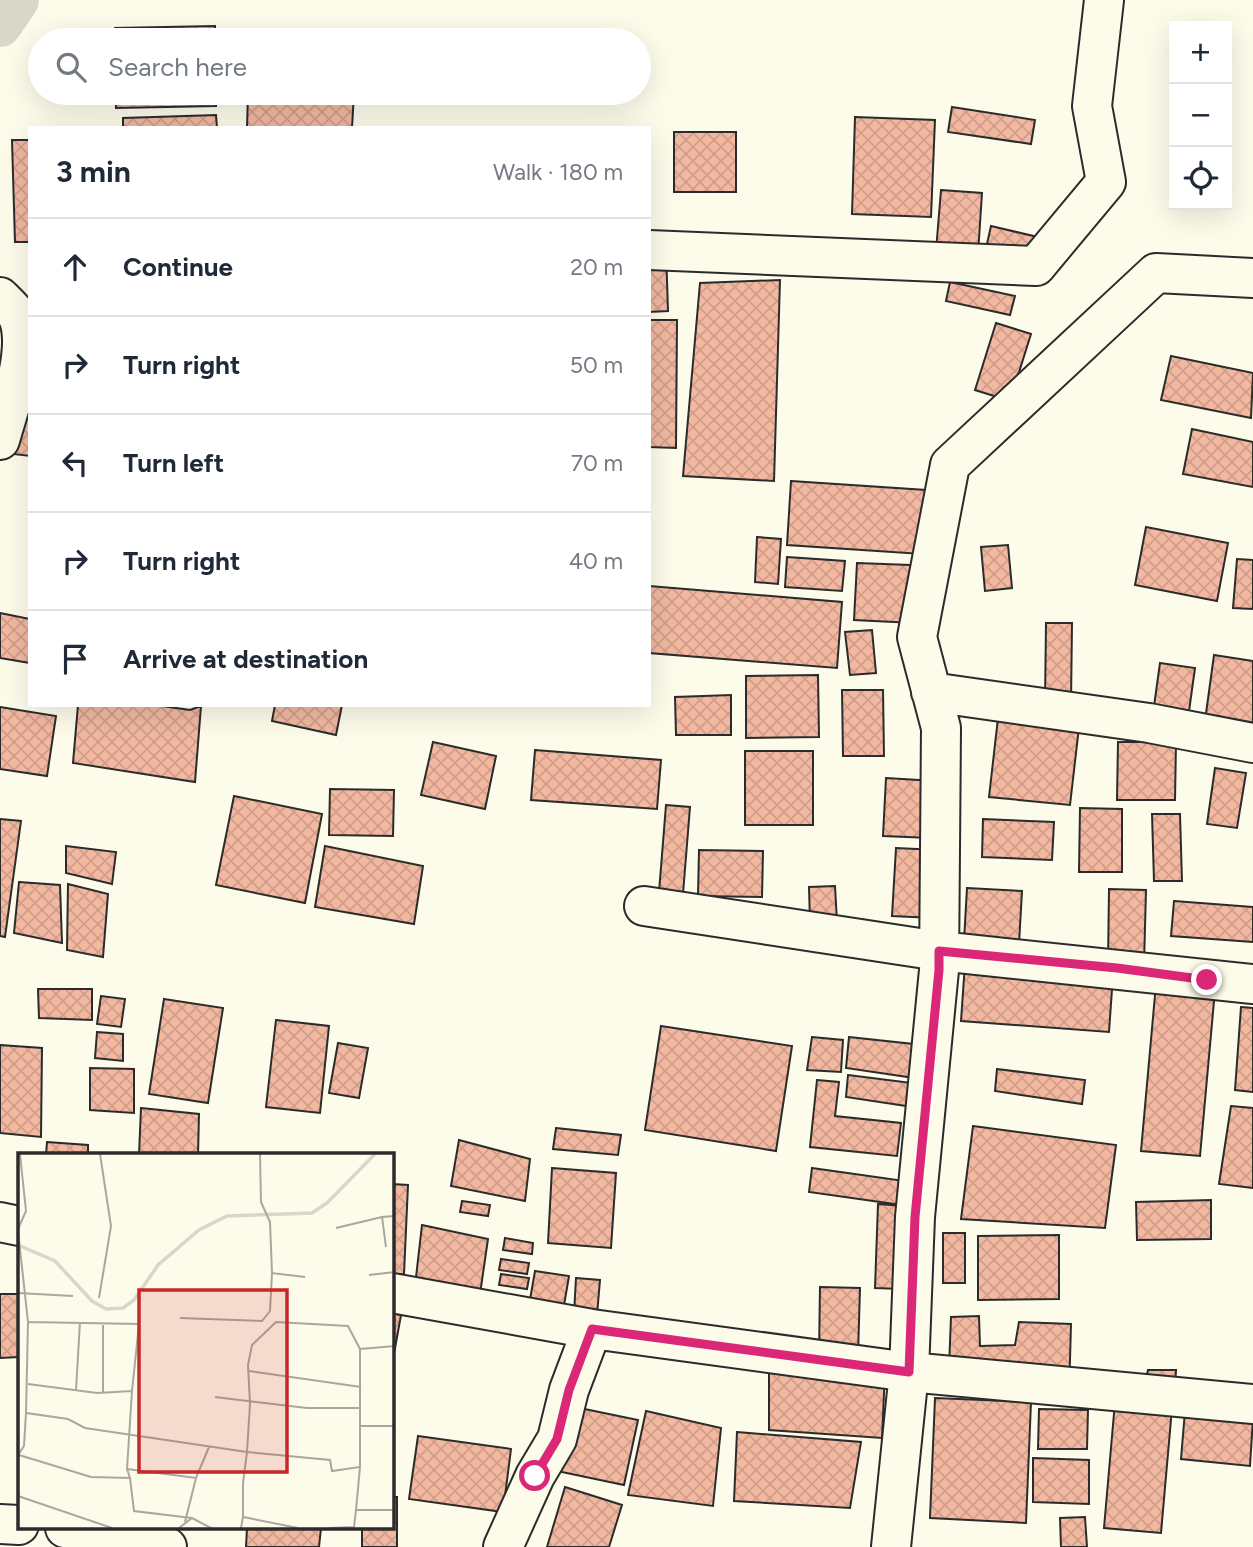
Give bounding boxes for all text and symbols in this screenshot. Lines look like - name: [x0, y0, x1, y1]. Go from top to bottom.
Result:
- map controls: [1169, 21, 1232, 210]
- button: +: [1169, 21, 1232, 84]
- search box: [28, 28, 651, 105]
- icon: search: [52, 48, 90, 86]
- text: Search here: [108, 51, 247, 83]
- button: −: [1169, 84, 1232, 147]
- button: locate: [1169, 147, 1232, 210]
- text: 3 min: [56, 153, 131, 190]
- text: Walk · 180 m: [493, 158, 623, 186]
- icon: ahead: [56, 248, 94, 286]
- text: Continue: [123, 251, 233, 283]
- text: 20 m: [570, 253, 623, 281]
- icon: right: [56, 346, 94, 384]
- text: Turn right: [123, 349, 240, 381]
- text: 50 m: [570, 351, 623, 379]
- icon: left: [56, 444, 94, 482]
- text: Turn left: [123, 447, 224, 479]
- text: 70 m: [571, 449, 623, 477]
- icon: right: [56, 542, 94, 580]
- text: Turn right: [123, 545, 240, 577]
- text: 40 m: [569, 547, 623, 575]
- icon: arrive: [56, 640, 94, 678]
- text: Arrive at destination: [123, 643, 368, 675]
- route end: [1191, 964, 1222, 995]
- inset map: [18, 1153, 394, 1530]
- route start: [519, 1460, 550, 1491]

